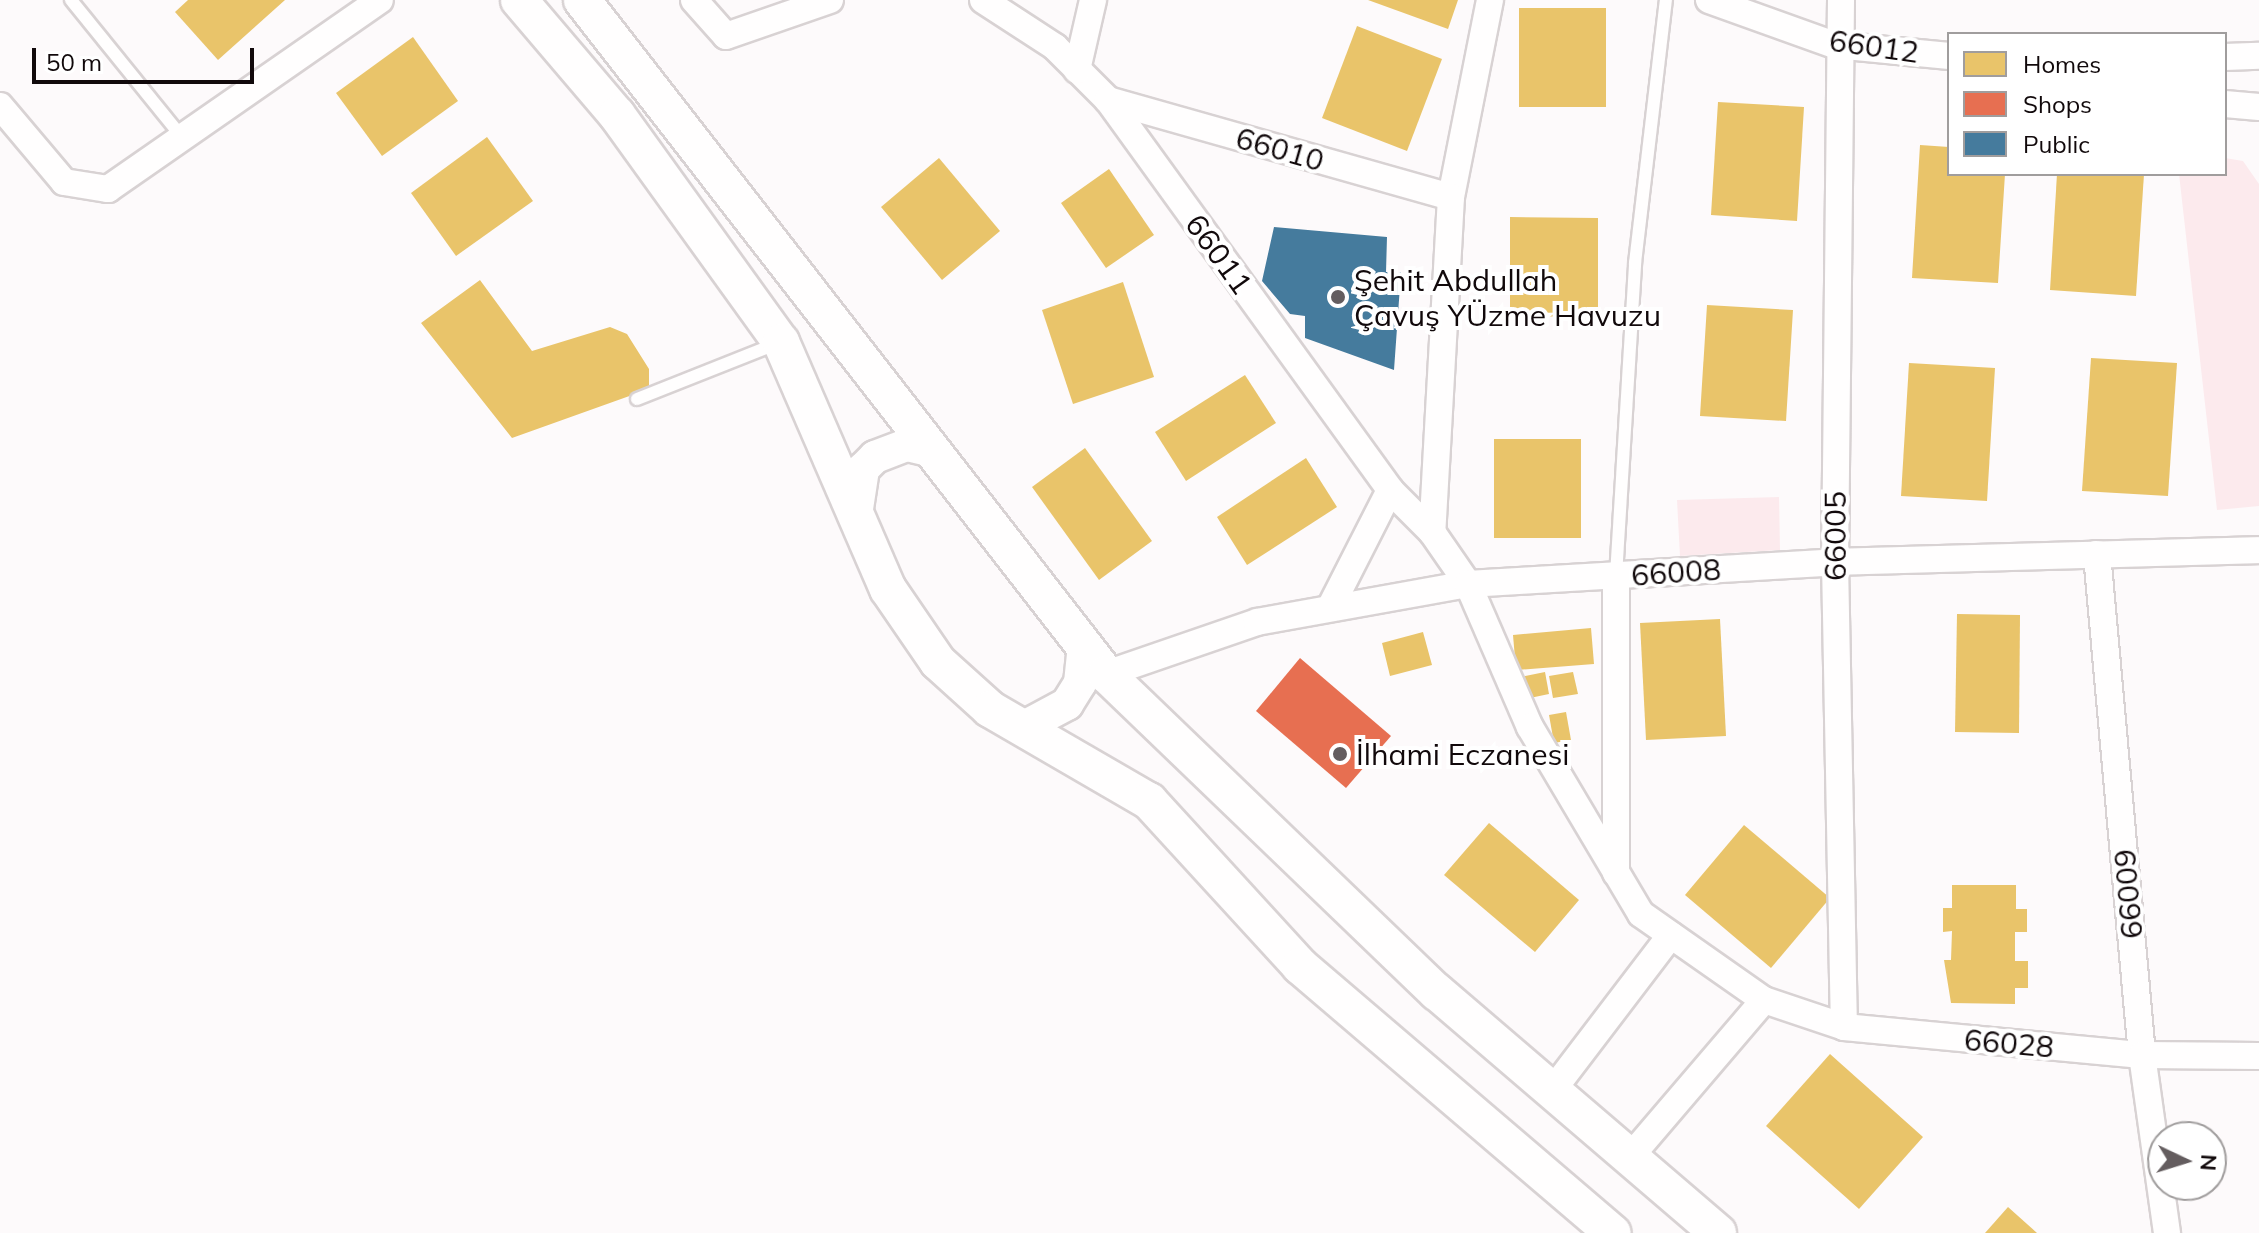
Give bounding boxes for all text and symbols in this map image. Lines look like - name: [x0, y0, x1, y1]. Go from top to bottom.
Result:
- street label: 66012: [1827, 22, 1921, 70]
- scale bar: [36, 32, 258, 82]
- legend: [1947, 32, 2227, 176]
- text: 50 m: [46, 47, 102, 77]
- text: Homes: [2023, 49, 2101, 79]
- text: Shops: [2023, 89, 2092, 119]
- street label: 66010: [1232, 119, 1328, 179]
- text: Public: [2023, 129, 2090, 159]
- street label: 66011: [1178, 207, 1260, 301]
- place label: Şehit Abdullah Çavuş YÜzme Havuzu: [1354, 262, 1661, 332]
- marker: Şehit Abdullah Çavuş YÜzme Havuzu: [1329, 288, 1347, 306]
- street label: 66005: [1817, 491, 1853, 581]
- street label: 66008: [1630, 551, 1722, 593]
- place label: İlhami Eczanesi: [1356, 736, 1570, 772]
- marker: İlhami Eczanesi: [1331, 745, 1349, 763]
- street label: 66009: [2106, 848, 2150, 940]
- street label: 66028: [1963, 1021, 2055, 1065]
- north arrow: [2147, 1121, 2227, 1201]
- text: N: [2194, 1153, 2223, 1172]

